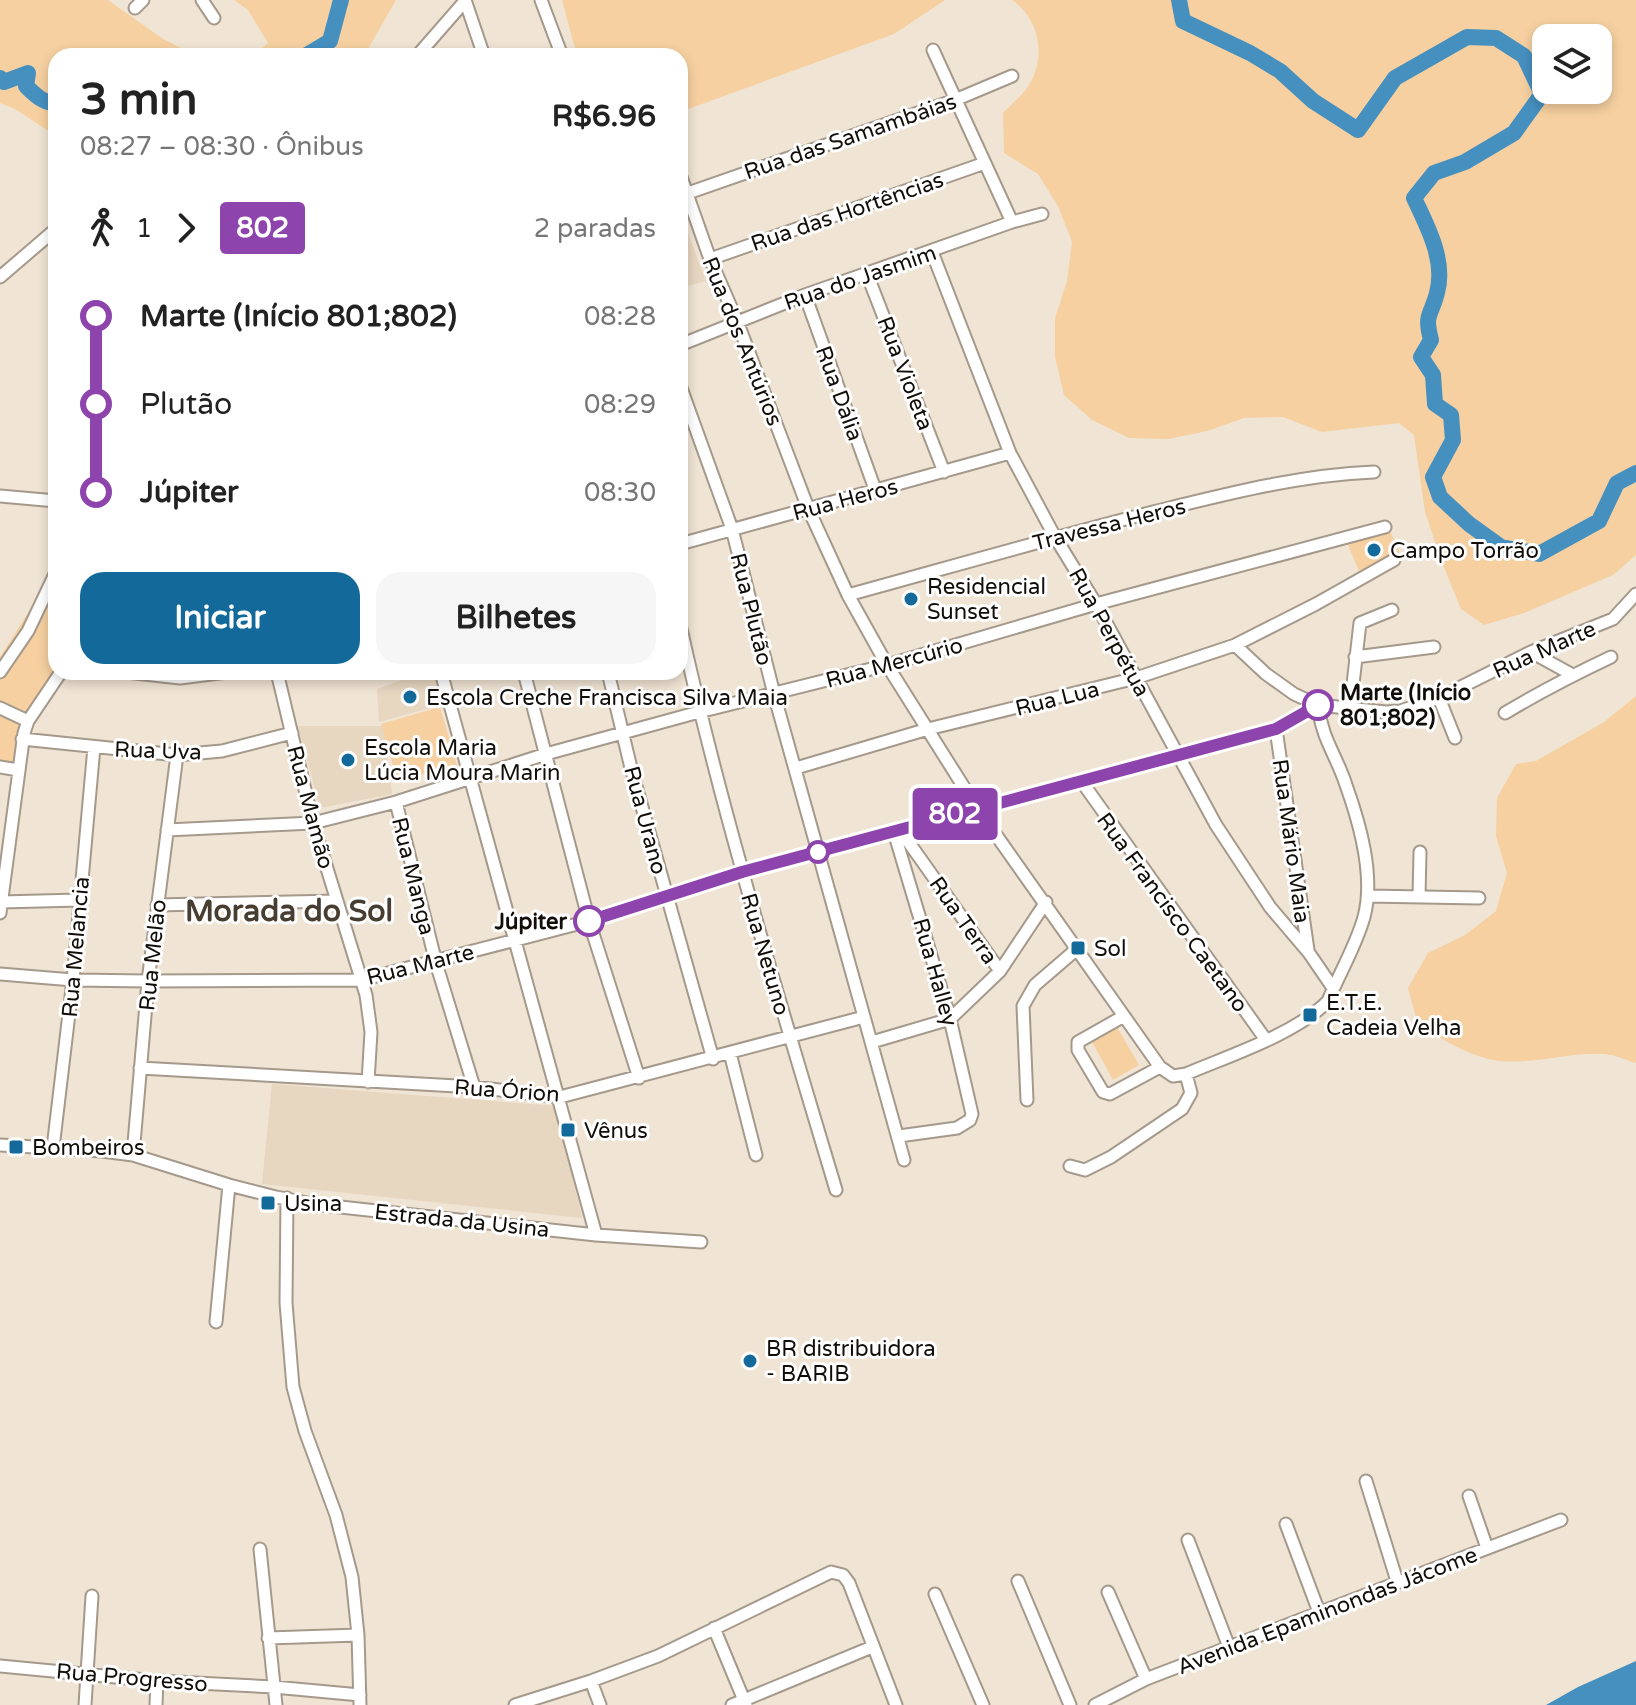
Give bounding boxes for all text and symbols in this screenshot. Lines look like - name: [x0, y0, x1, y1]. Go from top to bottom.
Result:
- map controls: [1532, 24, 1612, 104]
- button: layers: [1532, 24, 1612, 104]
- text: 3 min: [80, 74, 197, 127]
- street label: Rua das Samambáias: [741, 88, 960, 186]
- text: R$6.96: [552, 98, 656, 135]
- text: 08:27 – 08:30 · Ônibus: [80, 131, 364, 162]
- street label: Rua das Hortências: [748, 167, 947, 257]
- icon: walk: [80, 206, 124, 250]
- icon: forward: [164, 206, 208, 250]
- text: 802: [236, 211, 289, 245]
- text: 1: [136, 213, 152, 244]
- text: 2 paradas: [534, 213, 656, 244]
- street label: Rua do Jasmim: [781, 240, 940, 316]
- street label: Rua dos Antúrios: [696, 253, 788, 430]
- text: Marte (Início 801;802): [140, 298, 457, 335]
- text: 08:28: [584, 301, 656, 332]
- street label: Rua Violeta: [871, 313, 939, 434]
- street label: Rua Dália: [810, 342, 868, 444]
- text: Plutão: [140, 386, 232, 423]
- text: 08:29: [584, 389, 656, 420]
- street label: Rua Heros: [790, 473, 901, 526]
- text: Júpiter: [140, 474, 238, 511]
- text: 08:30: [584, 477, 656, 508]
- street label: Travessa Heros: [1030, 493, 1188, 557]
- place label: Campo Torrão: [1390, 538, 1539, 564]
- marker: Campo Torrão: [1365, 541, 1383, 559]
- street label: Rua Plutão: [725, 550, 778, 668]
- street label: Rua Perpétua: [1063, 564, 1155, 701]
- button: Iniciar: [80, 572, 360, 664]
- button: Bilhetes: [376, 572, 656, 664]
- place label: Residencial Sunset: [927, 574, 1046, 625]
- marker: Residencial Sunset: [902, 590, 920, 608]
- street label: Rua Marte: [1489, 616, 1600, 684]
- street label: Rua Mercúrio: [823, 632, 966, 694]
- street label: Rua Lua: [1013, 676, 1102, 722]
- place label: Marte (Início 801;802): [1340, 680, 1471, 731]
- place label: Escola Creche Francisca Silva Maia: [426, 685, 788, 711]
- marker: Escola Creche Francisca Silva Maia: [401, 688, 419, 706]
- marker: Marte (Início 801;802): [1303, 690, 1333, 720]
- place label: Escola Maria Lúcia Moura Marin: [364, 735, 561, 786]
- street label: Rua Uva: [114, 736, 202, 766]
- street label: Rua Mamão: [281, 743, 339, 872]
- marker: Escola Maria Lúcia Moura Marin: [339, 751, 357, 769]
- street label: Rua Mário Maia: [1267, 758, 1315, 925]
- street label: Rua Urano: [618, 763, 672, 877]
- line badge: 802: [909, 788, 1001, 840]
- text: 802: [929, 797, 981, 831]
- street label: Rua Francisco Caetano: [1091, 808, 1253, 1017]
- street label: Rua Manga: [386, 815, 440, 938]
- unlabelled marker: [807, 841, 829, 863]
- street label: Rua Terra: [924, 872, 1003, 969]
- street label: Rua Melancia: [57, 876, 95, 1019]
- street label: Rua Netuno: [735, 890, 795, 1018]
- district label: Morada do Sol: [185, 893, 393, 930]
- street label: Rua Melão: [134, 898, 172, 1012]
- marker: Júpiter: [574, 906, 604, 936]
- place label: Júpiter: [494, 909, 568, 935]
- street label: Rua Halley: [907, 915, 963, 1029]
- place label: Sol: [1094, 936, 1126, 962]
- street label: Rua Marte: [364, 939, 477, 991]
- marker: Sol: [1069, 939, 1087, 957]
- place label: E.T.E. Cadeia Velha: [1326, 990, 1461, 1041]
- marker: E.T.E. Cadeia Velha: [1301, 1006, 1319, 1024]
- street label: Rua Órion: [453, 1073, 561, 1108]
- place label: Vênus: [584, 1118, 648, 1144]
- marker: Vênus: [559, 1121, 577, 1139]
- place label: Bombeiros: [32, 1135, 145, 1161]
- marker: Bombeiros: [7, 1138, 25, 1156]
- place label: Usina: [284, 1191, 342, 1217]
- marker: Usina: [259, 1194, 277, 1212]
- street label: Estrada da Usina: [373, 1199, 551, 1243]
- place label: BR distribuidora - BARIB: [766, 1336, 936, 1387]
- marker: BR distribuidora - BARIB: [741, 1352, 759, 1370]
- street label: Avenida Epaminondas Jácome: [1174, 1542, 1481, 1680]
- street label: Rua Progresso: [55, 1658, 209, 1698]

